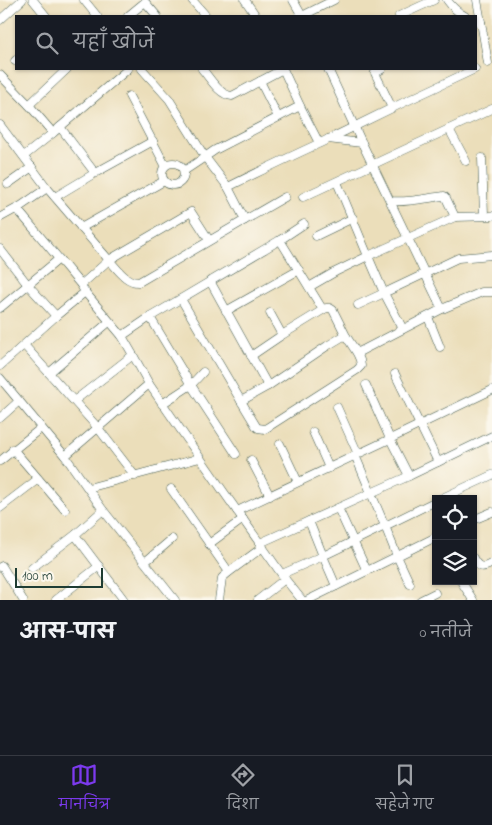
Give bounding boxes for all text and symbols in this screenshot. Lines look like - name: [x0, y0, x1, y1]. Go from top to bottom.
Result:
- search box: [15, 15, 477, 70]
- icon: search: [33, 29, 61, 57]
- text: यहाँ खोजें: [73, 30, 155, 57]
- map controls: [432, 495, 477, 585]
- button: locate: [432, 495, 477, 540]
- button: layers: [432, 540, 477, 585]
- scale bar: [15, 565, 102, 588]
- text: 100 m: [22, 566, 53, 587]
- text: आस-पास: [20, 618, 115, 648]
- text: 0 नतीजे: [420, 621, 472, 645]
- tab: मानचित्र: [58, 761, 110, 820]
- tab: दिशा: [227, 761, 259, 820]
- tab: सहेजे गए: [375, 761, 434, 820]

